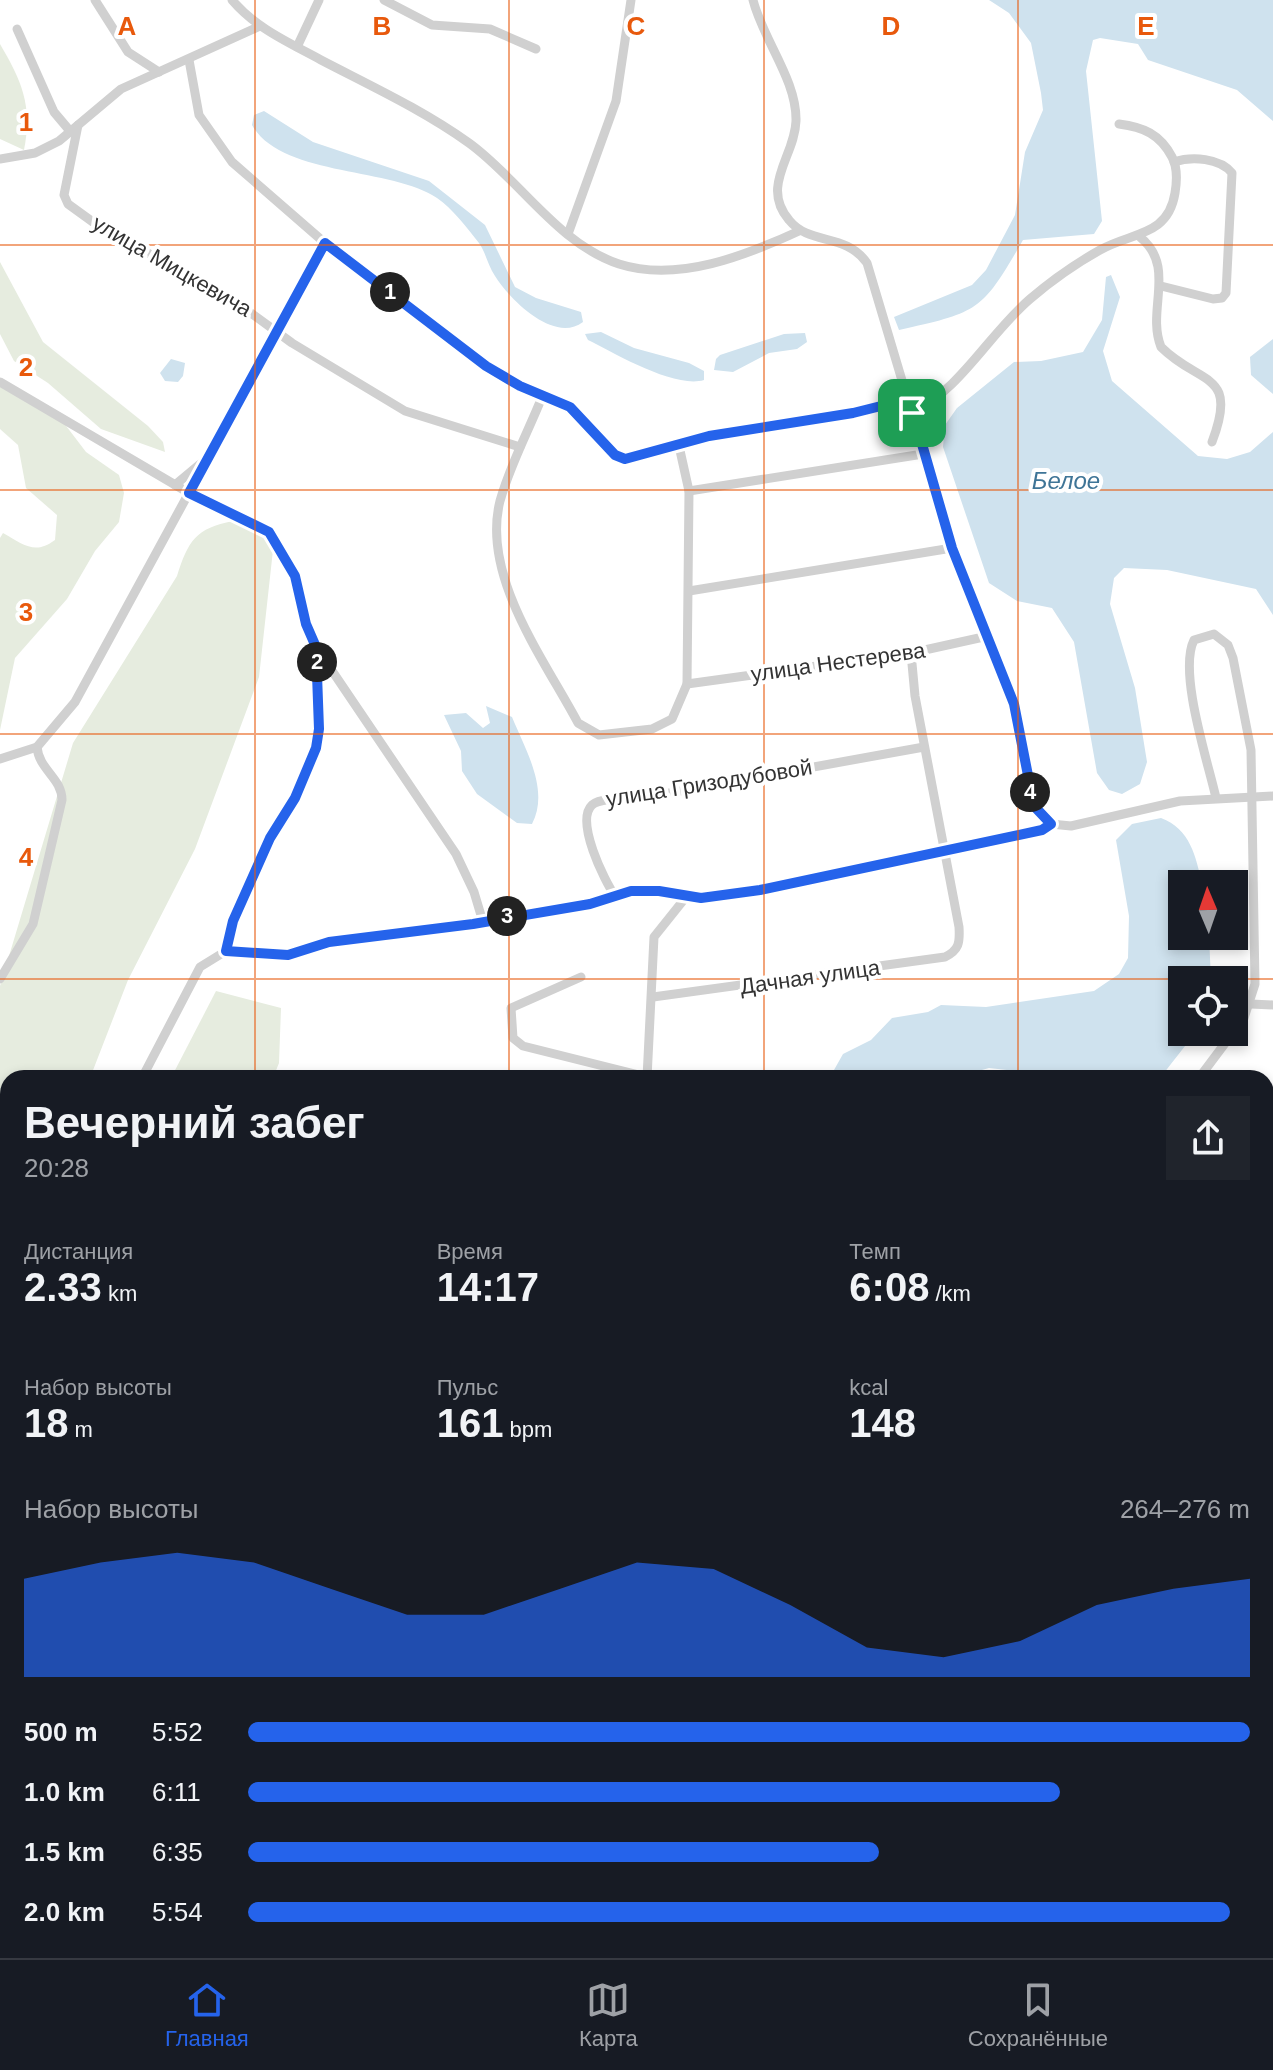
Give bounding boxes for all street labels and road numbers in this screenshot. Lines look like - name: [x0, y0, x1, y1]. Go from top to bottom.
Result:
- street label: улица Мицкевича: [88, 210, 257, 322]
- street label: улица Нестерева: [749, 637, 928, 687]
- street label: улица Гризодубовой: [604, 754, 814, 812]
- street label: Дачная улица: [738, 955, 882, 999]

